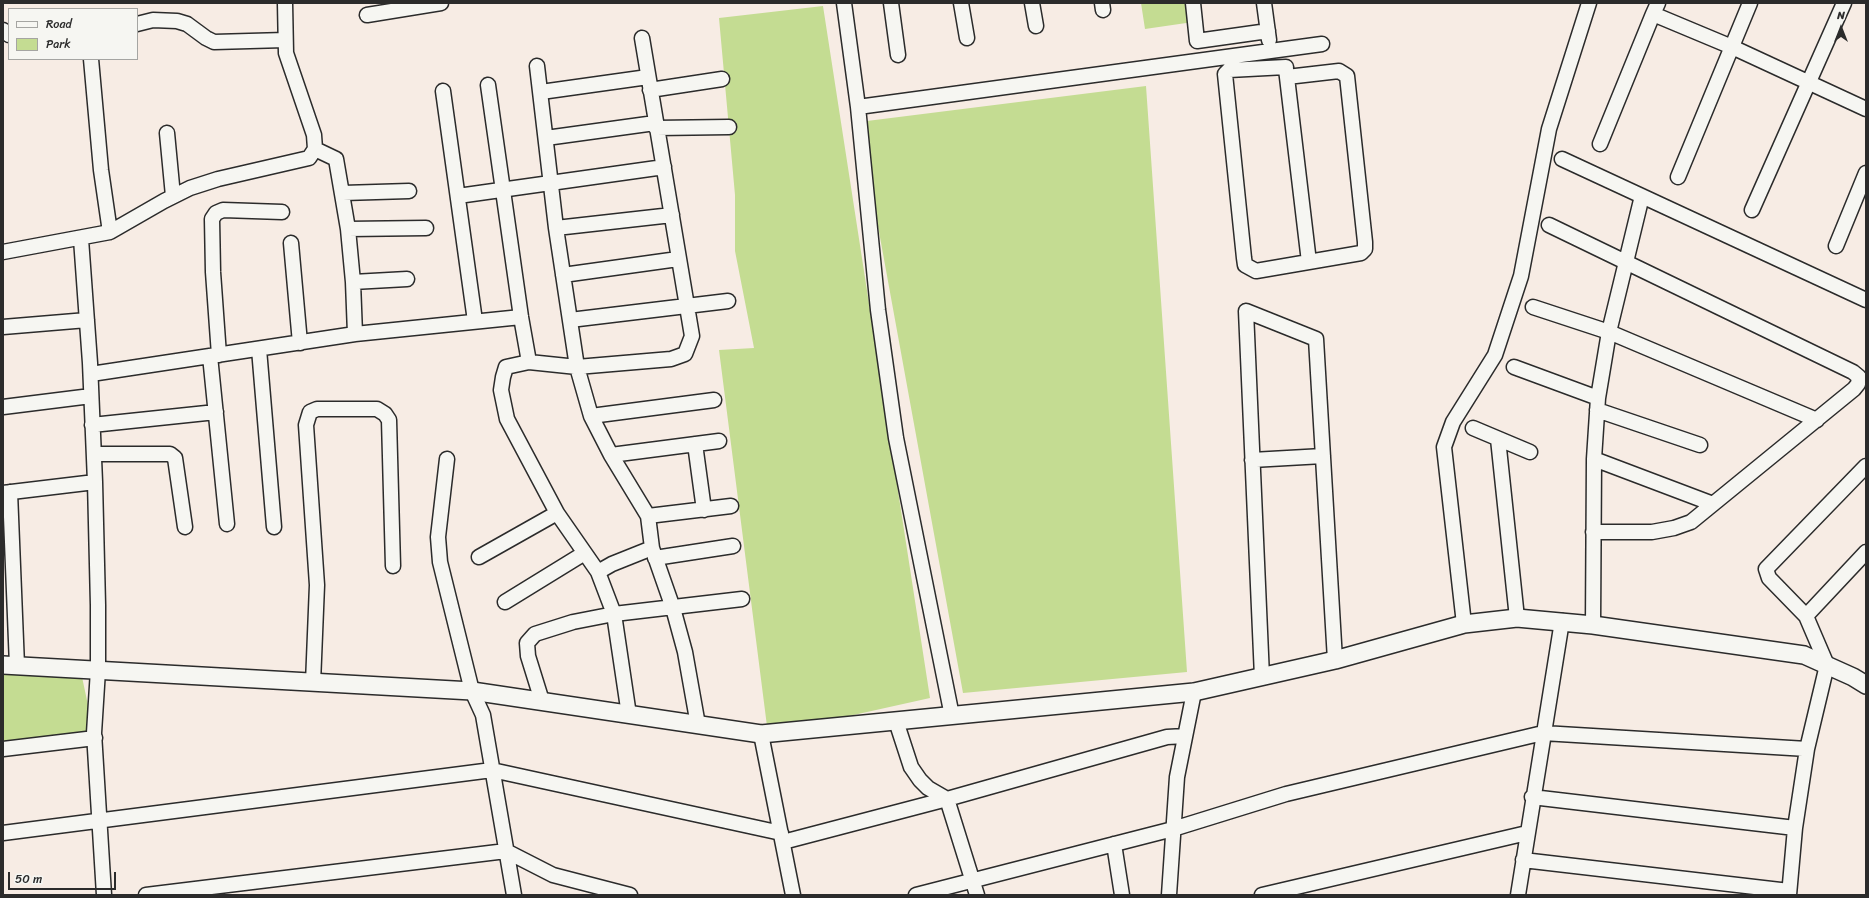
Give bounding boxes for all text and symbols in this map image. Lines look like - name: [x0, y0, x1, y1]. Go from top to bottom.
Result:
- text: N: [1837, 6, 1845, 25]
- legend: [8, 8, 138, 60]
- north arrow: [1821, 8, 1861, 48]
- text: Road: [46, 13, 72, 35]
- text: Park: [46, 33, 71, 55]
- scale bar: [10, 864, 118, 890]
- text: 50 m: [15, 868, 42, 890]

